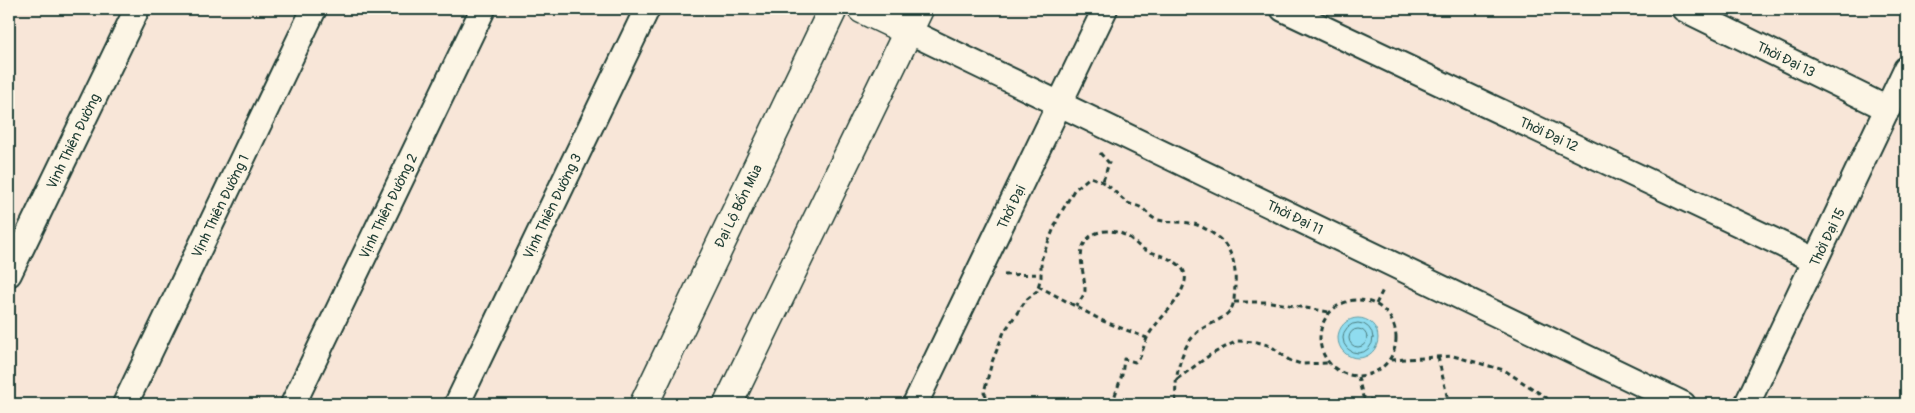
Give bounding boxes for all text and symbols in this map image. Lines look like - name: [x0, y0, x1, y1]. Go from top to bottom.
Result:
- street label: Thời Đại 13: [1754, 38, 1818, 81]
- street label: Vịnh Thiên Đường: [43, 91, 104, 192]
- street label: Thời Đại 12: [1517, 113, 1581, 156]
- street label: Vịnh Thiên Đường 2: [356, 151, 421, 262]
- street label: Vịnh Thiên Đường 3: [520, 151, 585, 262]
- street label: Vịnh Thiên Đường 1: [188, 152, 253, 261]
- street label: Đại Lộ Bốn Mùa: [710, 161, 766, 251]
- street label: Thời Đại: [994, 182, 1030, 232]
- street label: Thời Đại 11: [1264, 197, 1326, 238]
- street label: Thời Đại 15: [1806, 205, 1849, 269]

